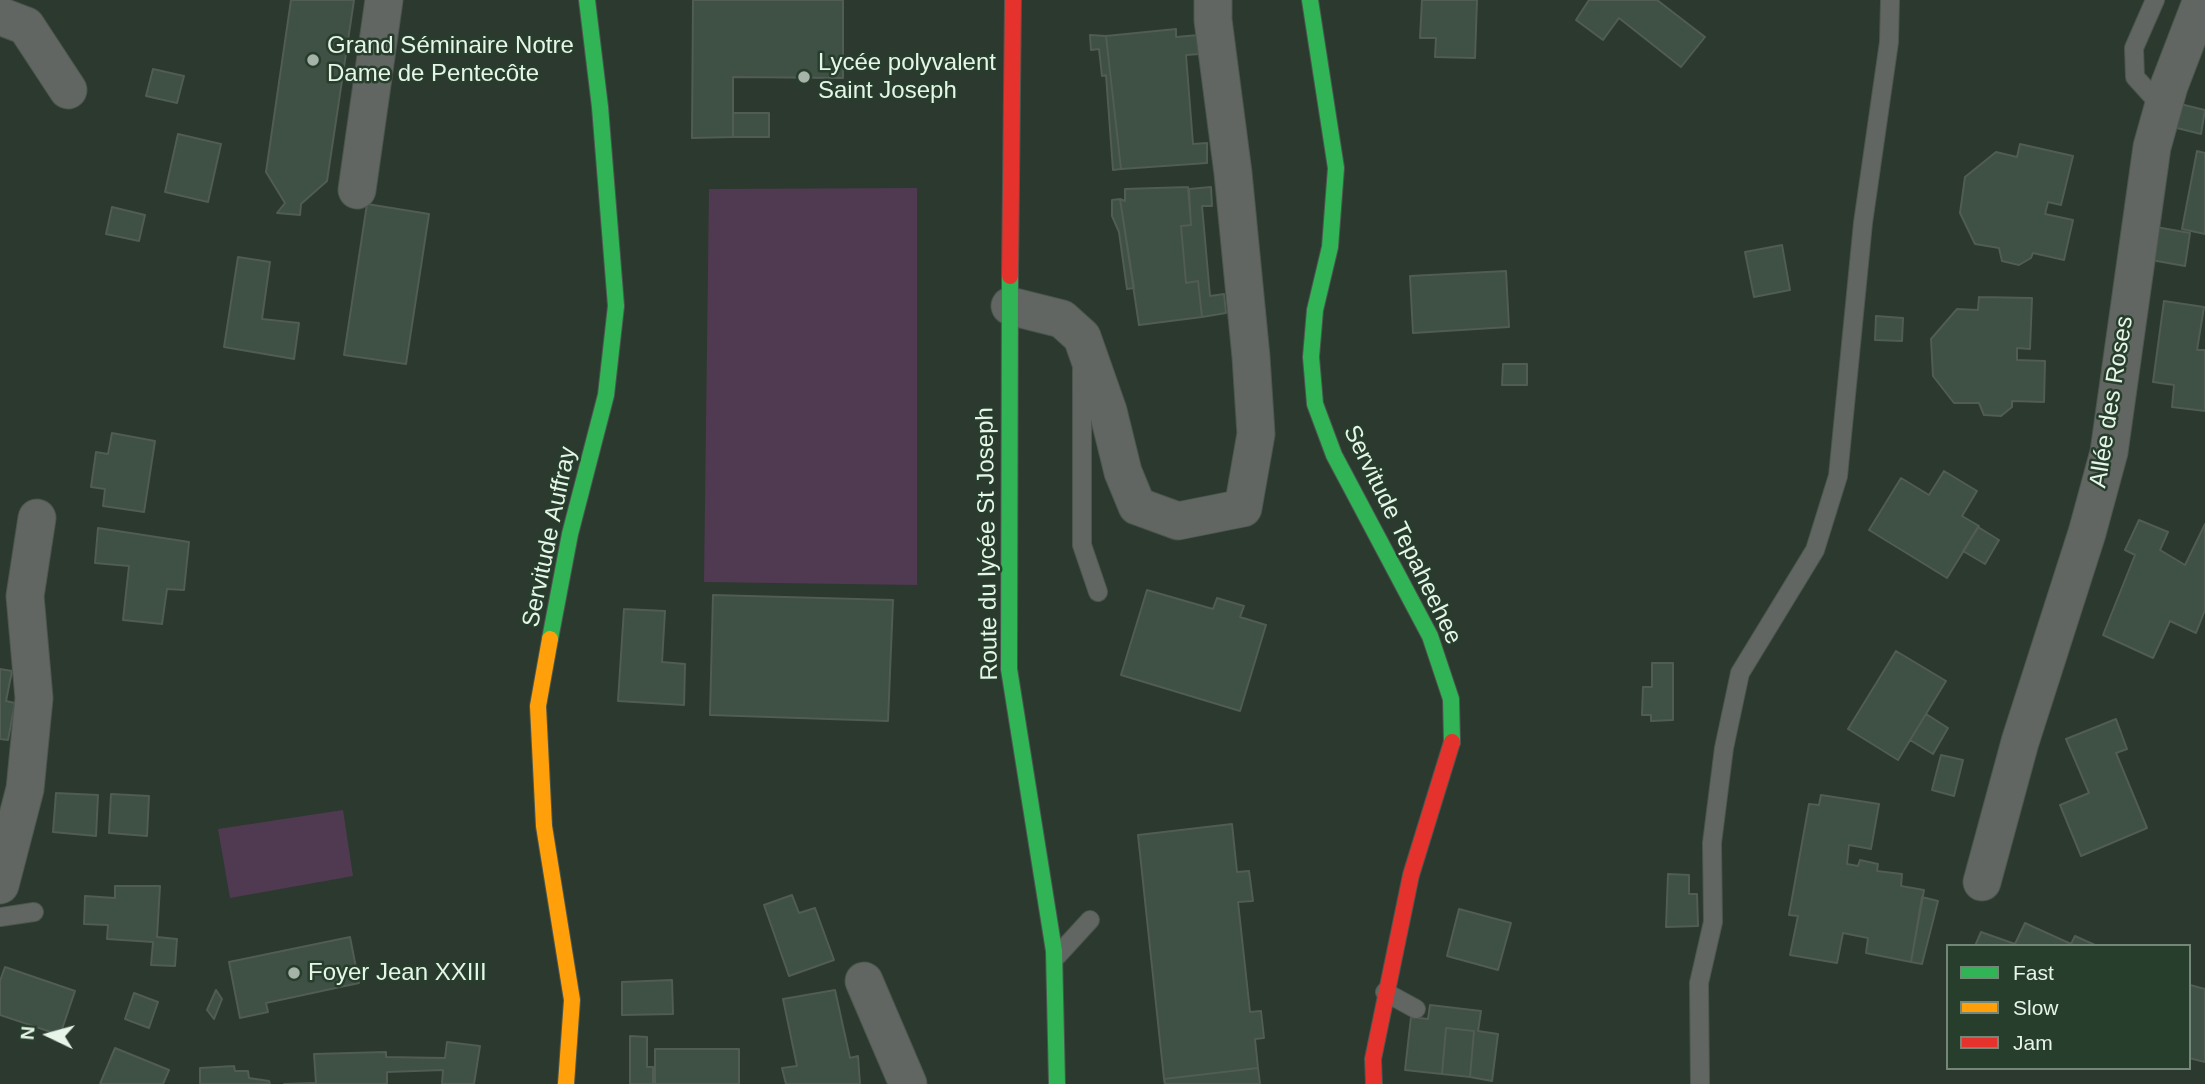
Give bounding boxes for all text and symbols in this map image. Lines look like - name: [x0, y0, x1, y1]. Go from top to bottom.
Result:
- place label: Grand Séminaire Notre Dame de Pentecôte: [327, 32, 574, 88]
- place label: Lycée polyvalent Saint Joseph: [818, 49, 996, 105]
- marker: Grand Séminaire Notre Dame de Pentecôte: [305, 52, 321, 68]
- marker: Lycée polyvalent Saint Joseph: [796, 69, 812, 85]
- street label: Allée des Roses: [2084, 314, 2140, 490]
- street label: Route du lycée St Joseph: [971, 407, 1005, 681]
- street label: Servitude Tepaheehee: [1336, 421, 1468, 649]
- street label: Servitude Auffray: [517, 444, 583, 630]
- legend: [1946, 944, 2191, 1070]
- place label: Foyer Jean XXIII: [308, 959, 487, 987]
- text: Fast: [2013, 961, 2054, 984]
- marker: Foyer Jean XXIII: [286, 965, 302, 981]
- text: Slow: [2013, 996, 2059, 1019]
- north arrow: [14, 1000, 84, 1070]
- text: N: [17, 1025, 39, 1041]
- text: Jam: [2013, 1031, 2053, 1054]

